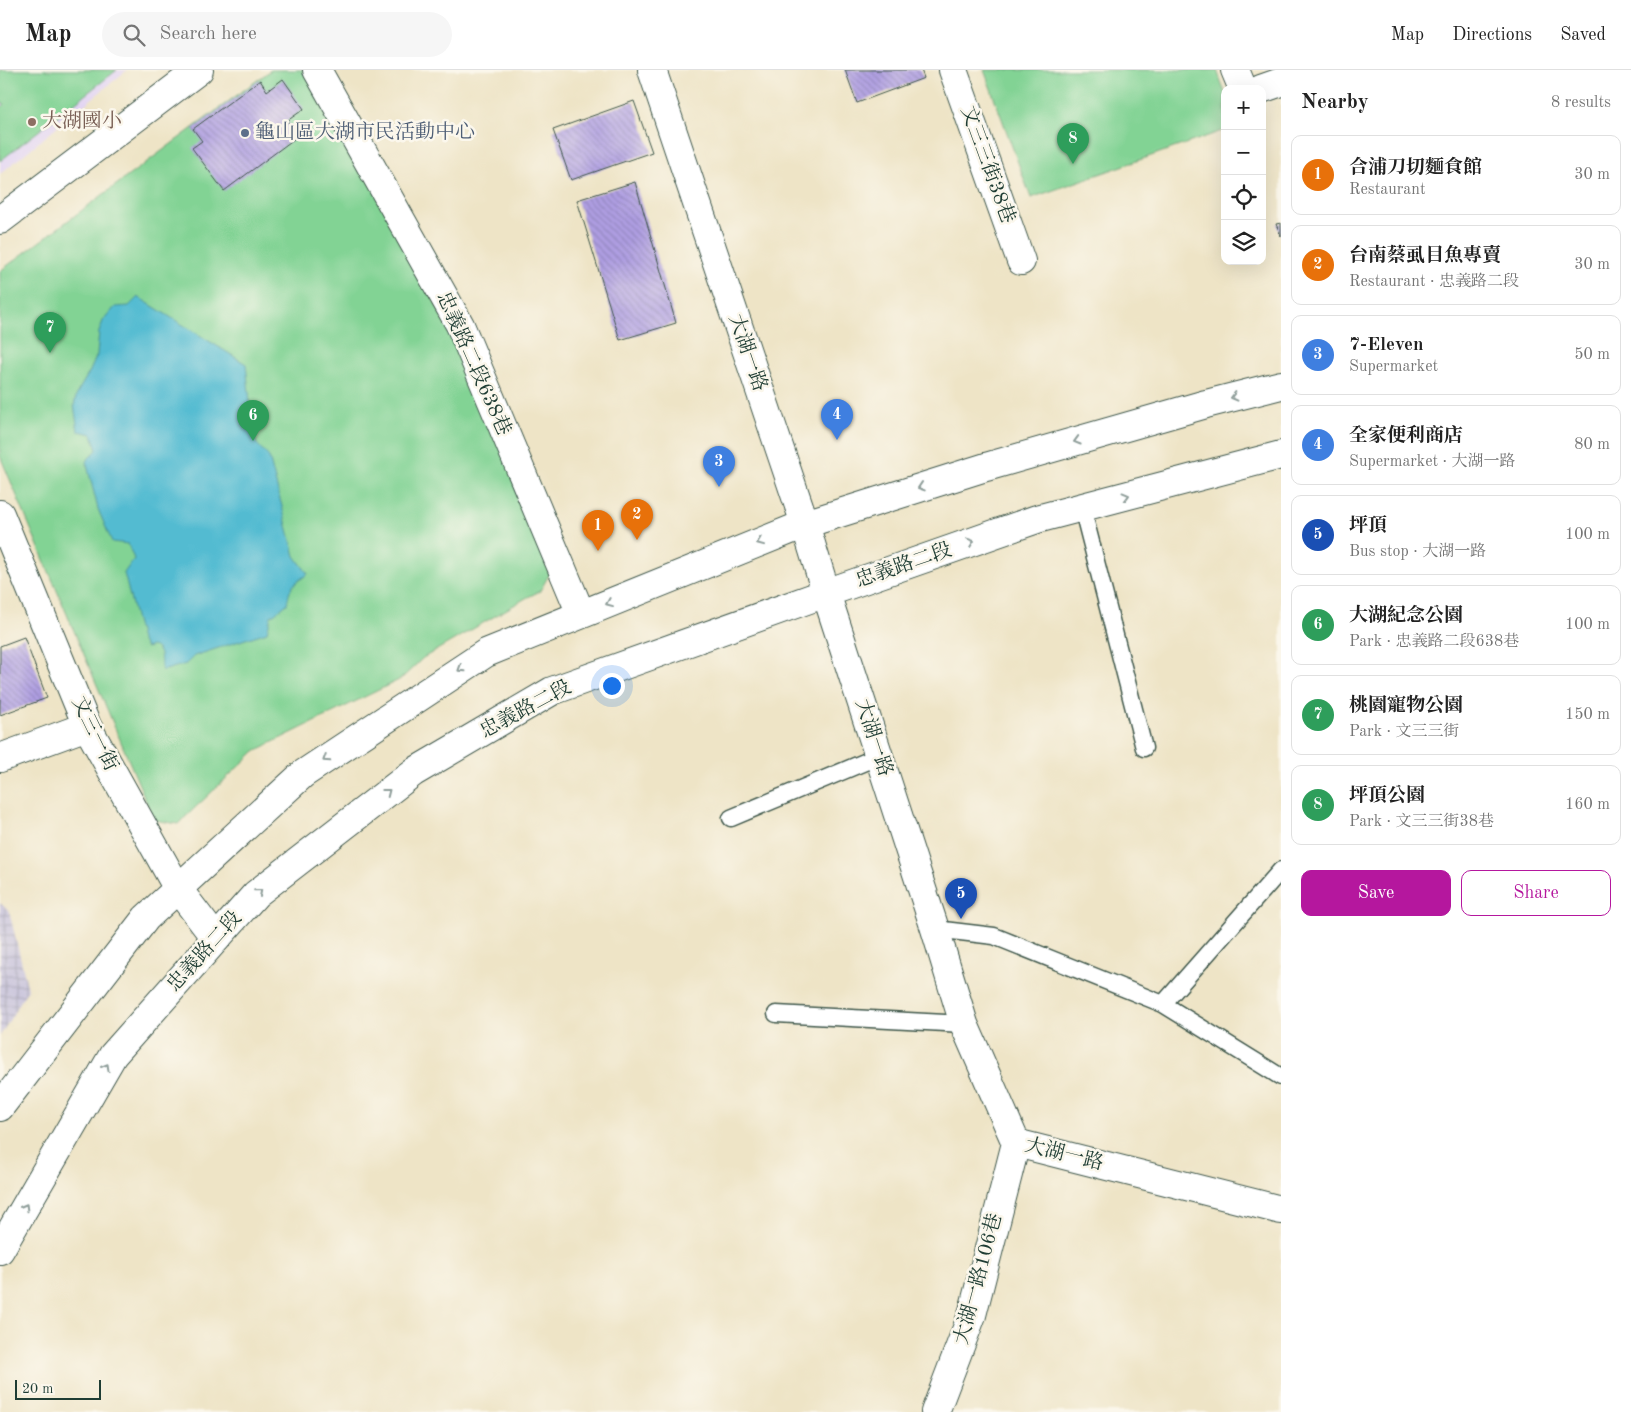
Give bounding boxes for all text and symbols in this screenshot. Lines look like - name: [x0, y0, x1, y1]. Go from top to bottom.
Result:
- search box: [102, 12, 452, 57]
- icon: search: [120, 21, 148, 49]
- text: Map: [25, 23, 72, 47]
- text: Search here: [160, 25, 257, 44]
- text: Map: [1391, 26, 1424, 44]
- text: Directions: [1452, 26, 1532, 44]
- text: Saved: [1560, 26, 1606, 44]
- map controls: [1221, 85, 1266, 265]
- button: +: [1221, 85, 1266, 130]
- text: Nearby: [1301, 92, 1369, 113]
- text: 8 results: [1551, 95, 1611, 111]
- street label: 文三三街38巷: [957, 103, 1019, 226]
- place label: 大湖國小: [42, 110, 122, 132]
- marker: 大湖國小: [26, 116, 38, 128]
- place label: 龜山區大湖市民活動中心: [255, 121, 475, 143]
- pin: 8: [1057, 123, 1089, 164]
- marker: 龜山區大湖市民活動中心: [239, 127, 251, 139]
- button: −: [1221, 130, 1266, 175]
- text: 合浦刀切麵食館: [1349, 159, 1482, 178]
- text: 1: [1313, 167, 1323, 183]
- text: 30 m: [1574, 167, 1610, 183]
- button: locate: [1221, 175, 1266, 220]
- text: Restaurant: [1349, 182, 1426, 198]
- button: layers: [1221, 220, 1266, 265]
- text: 台南蔡虱目魚專賣: [1349, 247, 1501, 266]
- text: 2: [1313, 257, 1323, 273]
- text: 30 m: [1574, 257, 1610, 273]
- text: Restaurant · 忠義路二段: [1349, 274, 1519, 290]
- street label: 忠義路二段638巷: [432, 288, 515, 439]
- street label: 大湖一路: [725, 311, 771, 394]
- pin: 7: [34, 312, 66, 353]
- text: 7-Eleven: [1349, 336, 1424, 355]
- text: 3: [1313, 347, 1323, 363]
- text: 50 m: [1574, 347, 1610, 363]
- text: Supermarket: [1349, 359, 1438, 375]
- one-way arrow: [1229, 391, 1238, 402]
- pin: 4: [821, 399, 853, 440]
- pin: 6: [237, 400, 269, 441]
- text: 全家便利商店: [1349, 427, 1463, 446]
- one-way arrow: [1074, 435, 1082, 445]
- text: 4: [1313, 437, 1323, 453]
- text: 80 m: [1574, 437, 1610, 453]
- pin: 3: [703, 446, 735, 487]
- text: Supermarket · 大湖一路: [1349, 454, 1516, 470]
- one-way arrow: [918, 481, 926, 491]
- one-way arrow: [1122, 491, 1130, 501]
- pin: 2: [621, 499, 653, 540]
- pin: 1: [582, 510, 614, 551]
- text: 坪頂: [1349, 517, 1387, 536]
- text: 5: [1313, 527, 1323, 543]
- text: 100 m: [1565, 527, 1610, 543]
- one-way arrow: [756, 536, 765, 546]
- street label: 忠義路二段: [853, 538, 955, 592]
- one-way arrow: [966, 538, 975, 548]
- text: Bus stop · 大湖一路: [1349, 544, 1486, 560]
- one-way arrow: [605, 596, 614, 607]
- text: 大湖紀念公園: [1349, 607, 1463, 626]
- text: 6: [1313, 617, 1323, 633]
- text: 100 m: [1565, 617, 1610, 633]
- text: Park · 忠義路二段638巷: [1349, 634, 1519, 650]
- one-way arrow: [458, 663, 467, 672]
- your location: [599, 673, 625, 699]
- street label: 忠義路二段: [476, 676, 575, 742]
- street label: 文三一街: [67, 693, 122, 774]
- street label: 大湖一路: [851, 696, 897, 779]
- text: 桃園寵物公園: [1349, 697, 1463, 716]
- text: 7: [1313, 707, 1323, 723]
- text: 150 m: [1565, 707, 1610, 723]
- text: Park · 文三三街: [1349, 724, 1459, 740]
- one-way arrow: [322, 752, 331, 762]
- text: 坪頂公園: [1349, 787, 1425, 806]
- one-way arrow: [381, 790, 390, 798]
- text: 8: [1313, 797, 1323, 813]
- text: 160 m: [1565, 797, 1610, 813]
- text: Park · 文三三街38巷: [1349, 814, 1494, 830]
- button: Save: [1301, 870, 1451, 916]
- button: Share: [1461, 870, 1611, 916]
- pin: 5: [945, 878, 977, 919]
- one-way arrow: [254, 889, 263, 898]
- street label: 忠義路二段: [163, 907, 246, 996]
- one-way arrow: [100, 1063, 110, 1072]
- street label: 大湖一路: [1023, 1134, 1106, 1174]
- one-way arrow: [18, 1204, 28, 1213]
- street label: 大湖一路106巷: [950, 1211, 1006, 1347]
- scale bar: [15, 1377, 101, 1400]
- text: 20 m: [22, 1382, 53, 1396]

